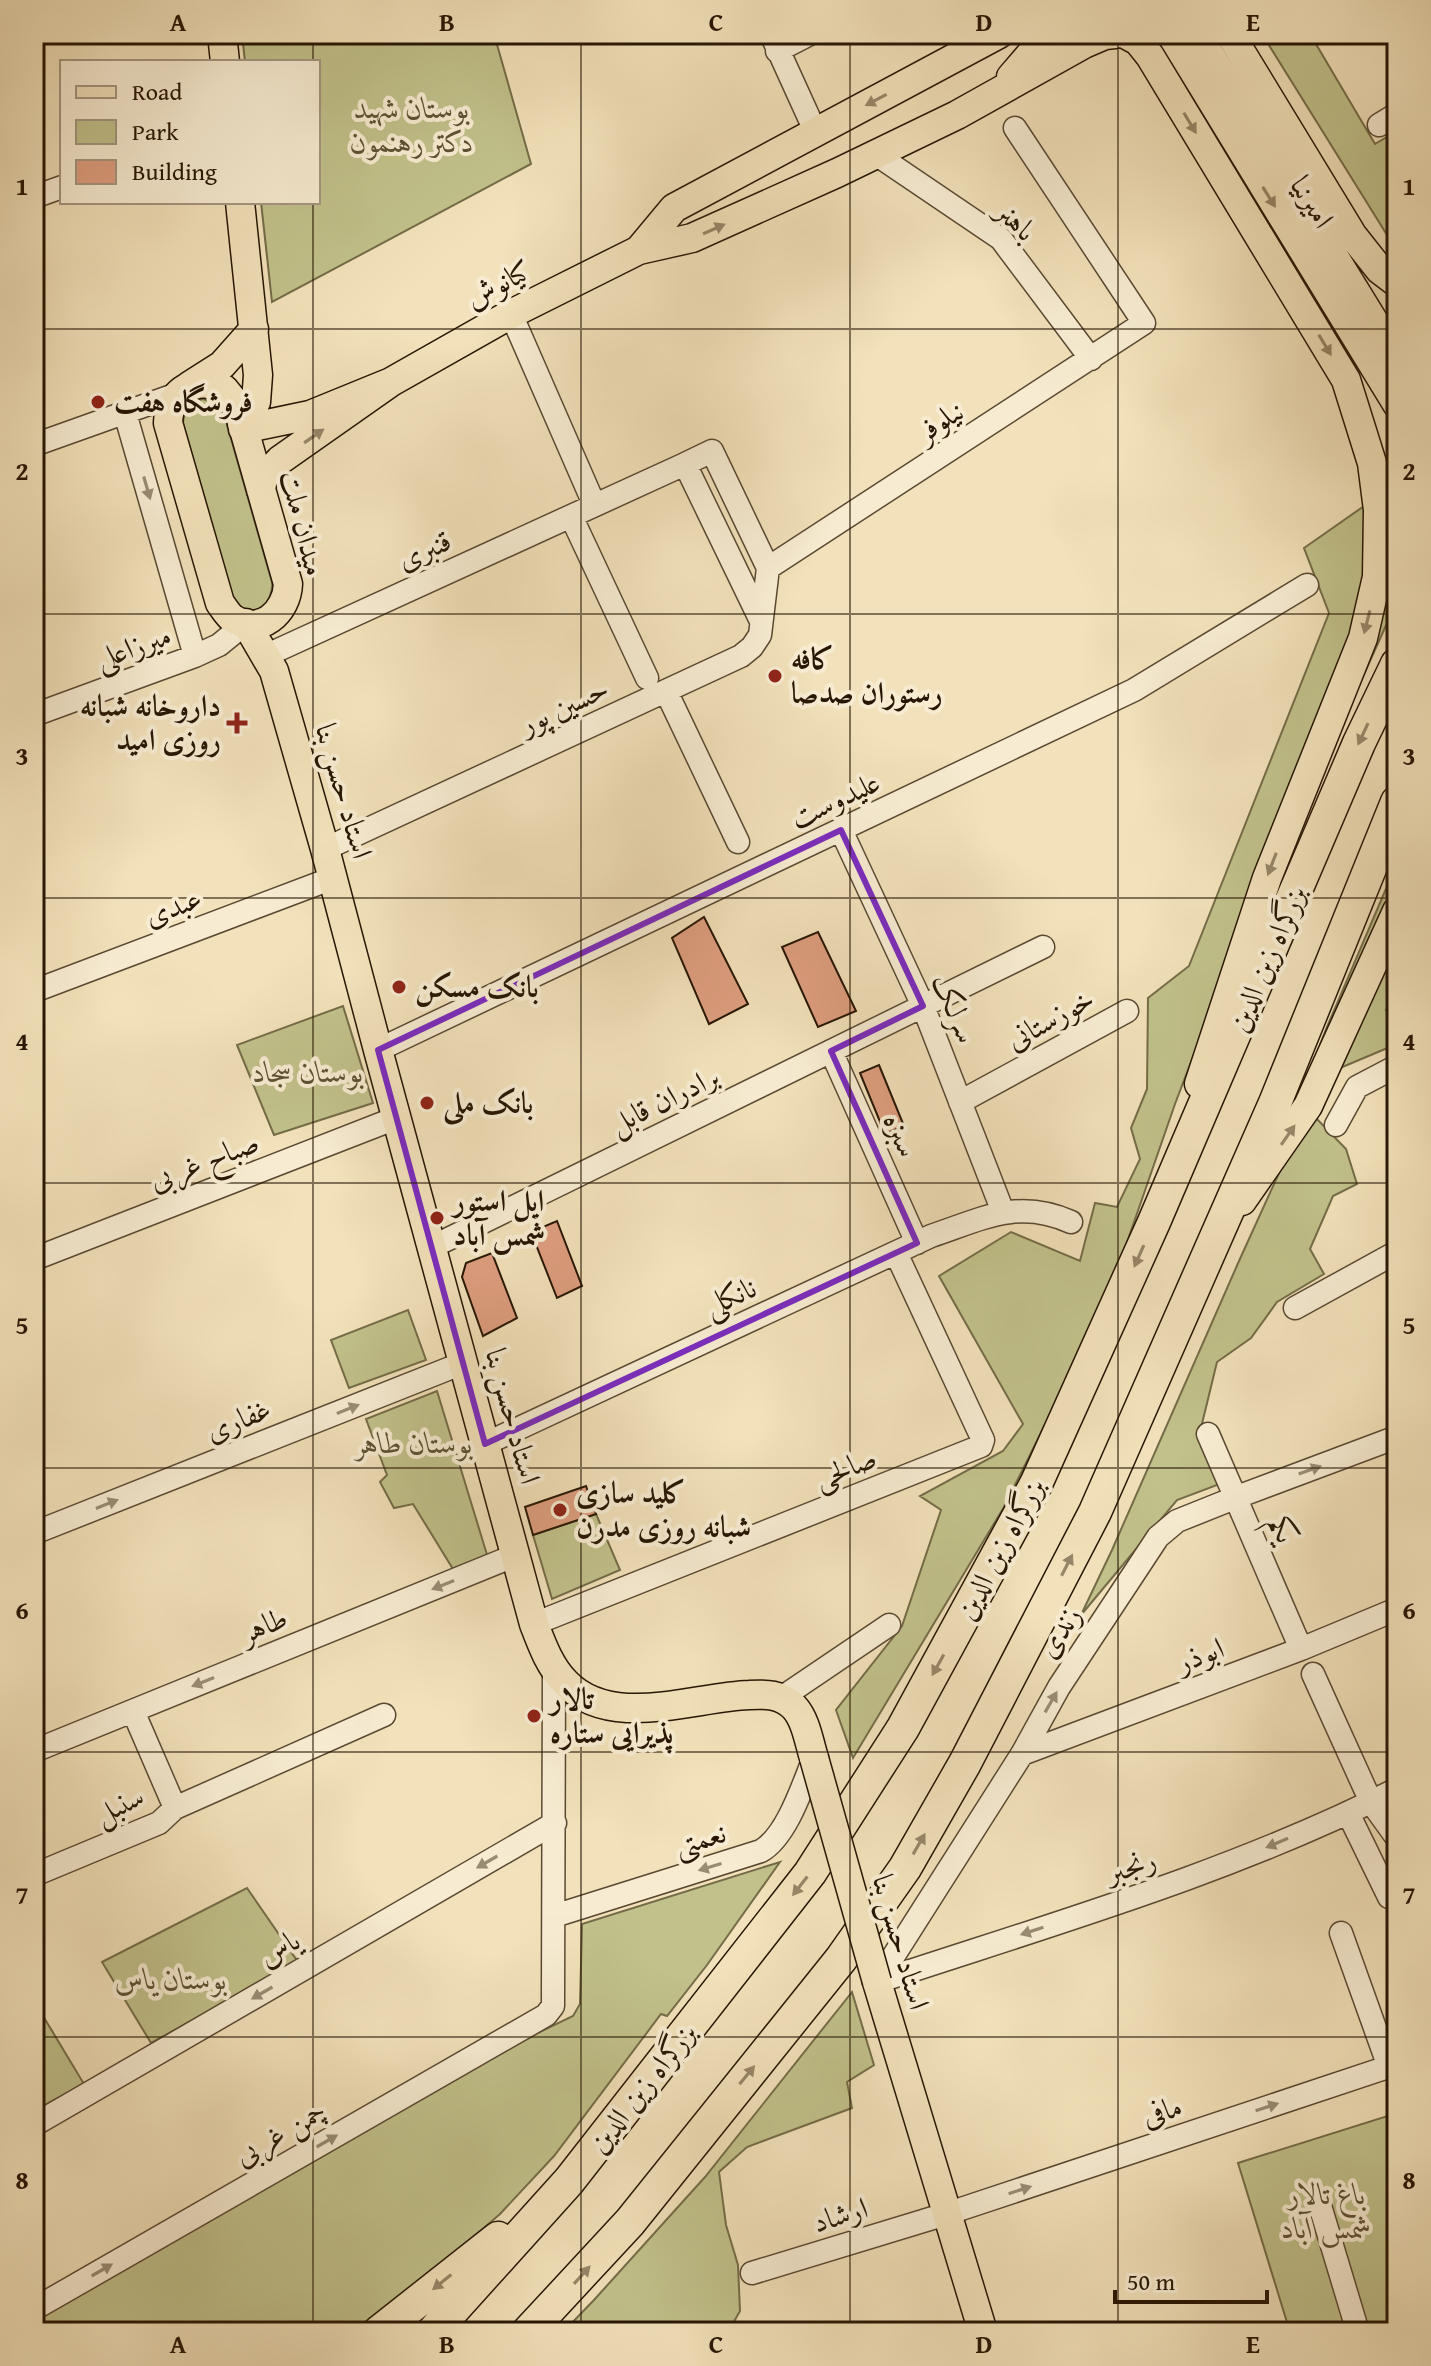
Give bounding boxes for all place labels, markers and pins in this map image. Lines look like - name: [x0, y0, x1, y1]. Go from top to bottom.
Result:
- place label: فروشگاه هفت: [114, 379, 253, 423]
- marker: فروشگاه هفت: [89, 393, 107, 411]
- place label: کافه رستوران صدصا: [791, 636, 943, 714]
- marker: کافه رستوران صدصا: [766, 667, 784, 685]
- place label: داروخانه شبانه روزی امید: [80, 683, 221, 761]
- marker: داروخانه شبانه روزی امید: [228, 714, 246, 732]
- place label: بانک مسکن: [415, 964, 539, 1008]
- marker: بانک مسکن: [390, 978, 408, 996]
- place label: بانک ملی: [442, 1080, 533, 1126]
- marker: بانک ملی: [418, 1094, 436, 1112]
- place label: اپل استور شمس آباد: [450, 1178, 546, 1256]
- marker: اپل استور شمس آباد: [428, 1209, 446, 1227]
- place label: کلید سازی شبانه روزی مدرن: [576, 1470, 751, 1548]
- marker: کلید سازی شبانه روزی مدرن: [551, 1501, 569, 1519]
- place label: تالار پذیرایی ستاره: [547, 1676, 673, 1754]
- marker: تالار پذیرایی ستاره: [525, 1707, 543, 1725]

